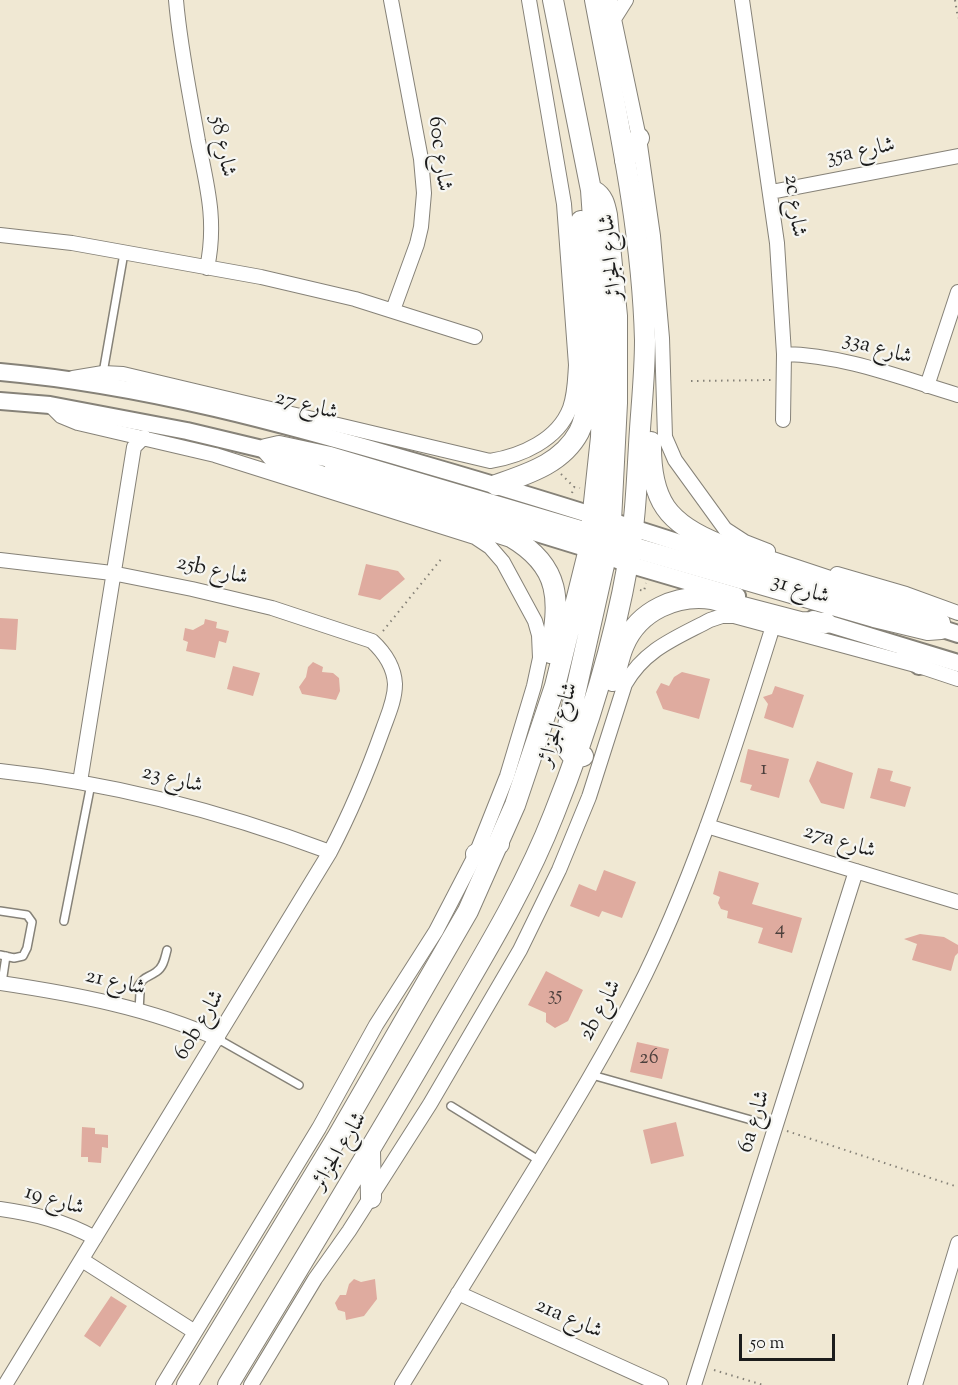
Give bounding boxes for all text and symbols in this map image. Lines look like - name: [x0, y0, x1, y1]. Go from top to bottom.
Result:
- street label: شارع 58: [202, 114, 240, 180]
- street label: 60c شارع: [420, 115, 456, 193]
- street label: 35a شارع: [824, 133, 898, 173]
- street label: 2c شارع: [776, 173, 810, 239]
- street label: شارع الجزائر: [595, 212, 631, 302]
- street label: 33a شارع: [839, 328, 915, 372]
- street label: شارع 27: [272, 386, 340, 428]
- street label: 25b شارع: [174, 551, 250, 593]
- street label: شارع 31: [768, 570, 832, 612]
- street label: شارع الجزائر: [534, 680, 586, 770]
- house number: 1: [761, 759, 767, 783]
- street label: شارع 23: [139, 761, 205, 801]
- street label: 27a شارع: [800, 820, 878, 866]
- house number: 4: [775, 919, 785, 943]
- street label: شارع 21: [82, 964, 148, 1004]
- street label: 2b شارع: [575, 976, 629, 1046]
- house number: 35: [548, 985, 562, 1009]
- street label: 60b شارع: [170, 986, 232, 1066]
- house number: 26: [639, 1048, 659, 1072]
- street label: 6a شارع: [734, 1088, 778, 1156]
- street label: شارع الجزائر: [307, 1108, 375, 1196]
- street label: شارع 19: [21, 1180, 87, 1224]
- street label: 21a شارع: [530, 1294, 606, 1346]
- scale bar: [742, 1322, 838, 1360]
- text: 50 m: [750, 1331, 784, 1357]

